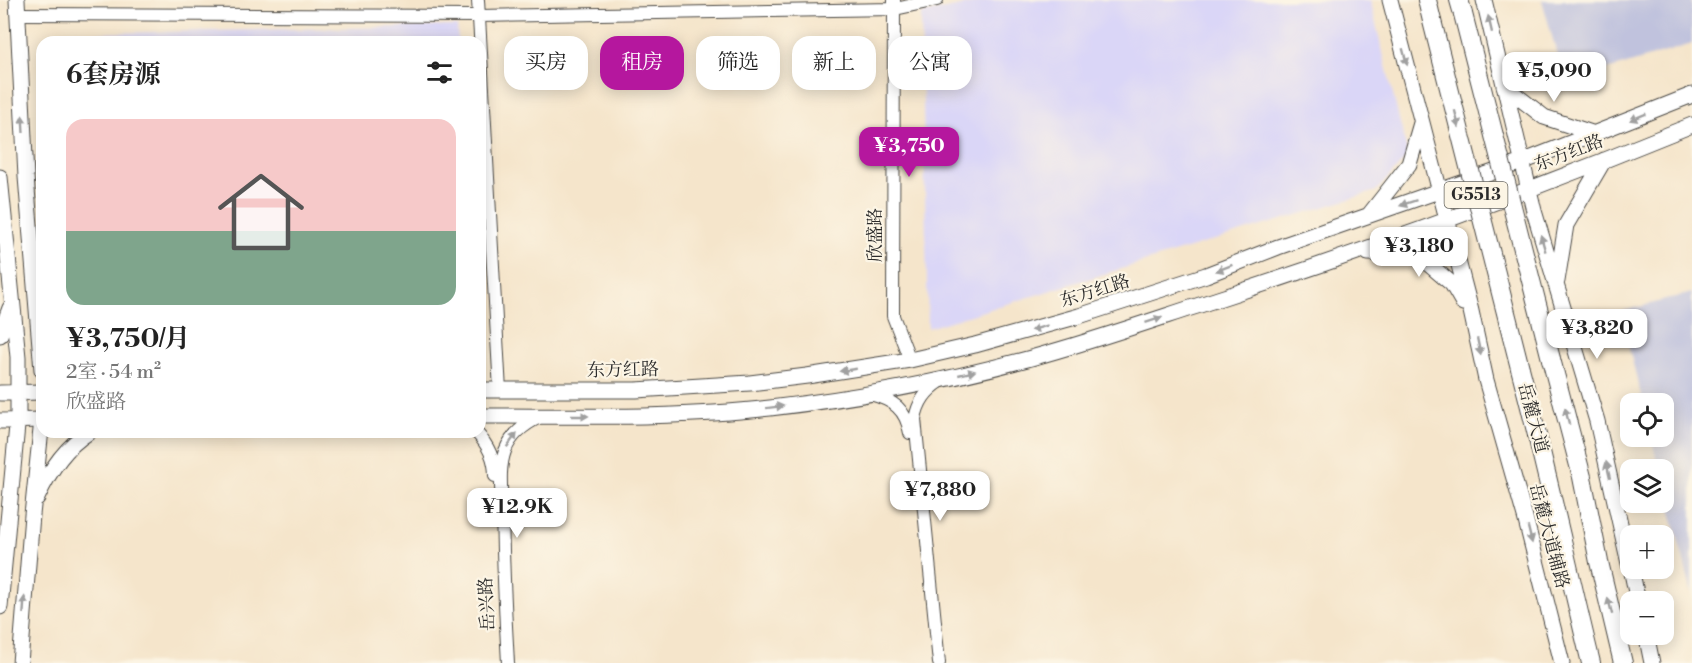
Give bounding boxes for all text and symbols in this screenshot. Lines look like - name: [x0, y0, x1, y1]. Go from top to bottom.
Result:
- one-way arrow: [1484, 15, 1494, 33]
- chip: 买房: [504, 36, 588, 90]
- chip: 租房: [600, 36, 684, 90]
- chip: 筛选: [696, 36, 780, 90]
- chip: 新上: [792, 36, 876, 90]
- chip: 公寓: [888, 36, 972, 90]
- one-way arrow: [1400, 47, 1410, 66]
- pin: ¥5,090: [1505, 52, 1603, 103]
- icon: filters: [423, 56, 456, 89]
- text: 6套房源: [66, 59, 160, 91]
- text: ¥5,090: [1516, 59, 1592, 84]
- one-way arrow: [1452, 110, 1462, 128]
- one-way arrow: [1629, 113, 1647, 122]
- one-way arrow: [18, 114, 27, 133]
- pin: ¥3,750: [860, 127, 958, 178]
- street label: 东方红路: [1531, 129, 1607, 177]
- text: ¥3,750: [873, 134, 945, 159]
- icon: home: [207, 158, 315, 266]
- road number: G5513: [1444, 182, 1508, 208]
- one-way arrow: [1399, 198, 1417, 208]
- street label: 欣盛路: [864, 208, 887, 262]
- pin: ¥3,180: [1370, 227, 1468, 278]
- text: ¥3,180: [1384, 234, 1454, 259]
- one-way arrow: [1538, 234, 1547, 252]
- one-way arrow: [1215, 263, 1233, 273]
- street label: 东方红路: [1057, 269, 1133, 313]
- pin: ¥3,820: [1548, 309, 1646, 360]
- one-way arrow: [1145, 314, 1163, 324]
- text: ¥3,820: [1560, 316, 1634, 341]
- text: ¥3,750/月: [66, 323, 190, 355]
- one-way arrow: [1030, 324, 1048, 333]
- one-way arrow: [1475, 338, 1484, 357]
- street label: 东方红路: [587, 358, 659, 382]
- text: 2室 · 54 m²: [66, 360, 161, 385]
- one-way arrow: [839, 365, 858, 374]
- one-way arrow: [958, 368, 976, 378]
- street label: 岳麓大道: [1513, 380, 1553, 456]
- text: 欣盛路: [66, 390, 126, 415]
- map controls: [1620, 393, 1674, 645]
- button: locate: [1620, 393, 1674, 447]
- one-way arrow: [766, 402, 785, 412]
- one-way arrow: [1561, 407, 1571, 425]
- one-way arrow: [571, 411, 590, 421]
- one-way arrow: [506, 432, 518, 447]
- button: layers: [1620, 459, 1674, 513]
- one-way arrow: [1603, 461, 1612, 480]
- pin: ¥7,880: [891, 471, 989, 522]
- text: ¥7,880: [904, 478, 976, 503]
- street label: 岳麓大道辅路: [1524, 481, 1574, 591]
- pin: ¥12.9K: [468, 488, 566, 539]
- text: ¥12.9K: [481, 495, 553, 520]
- button: +: [1620, 525, 1674, 579]
- one-way arrow: [1525, 526, 1535, 545]
- street label: 岳兴路: [474, 576, 500, 632]
- button: −: [1620, 591, 1674, 645]
- one-way arrow: [19, 595, 29, 614]
- one-way arrow: [1604, 597, 1614, 615]

